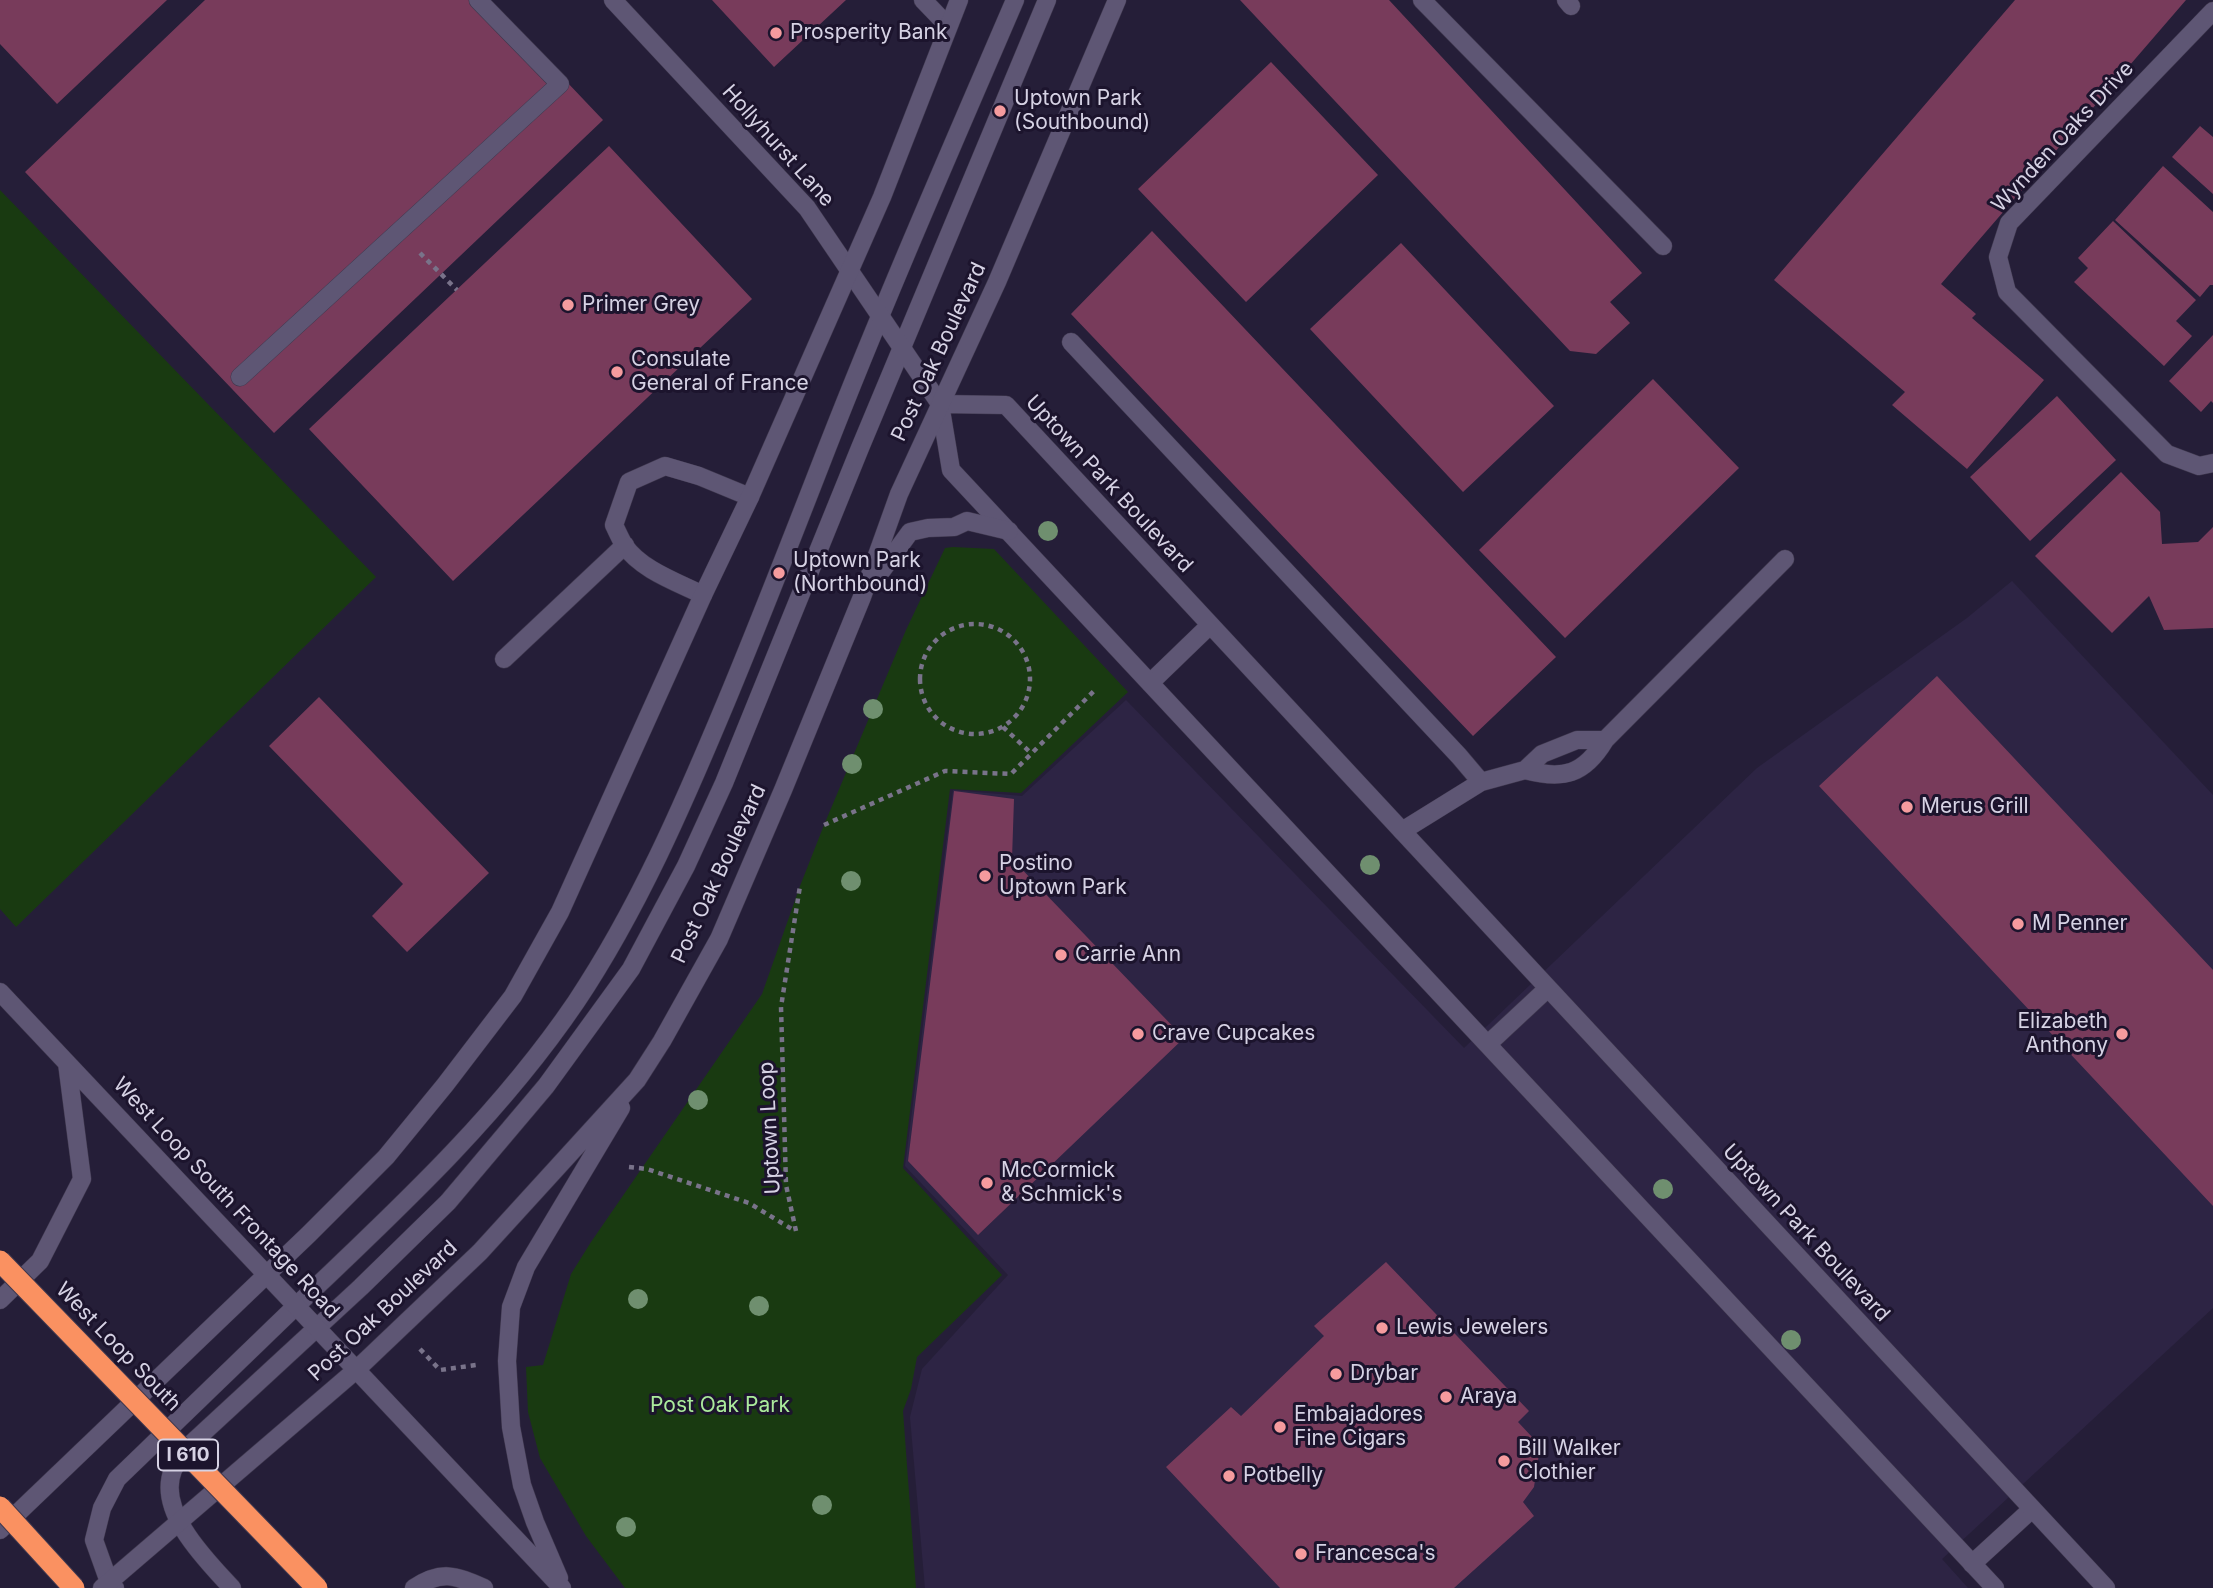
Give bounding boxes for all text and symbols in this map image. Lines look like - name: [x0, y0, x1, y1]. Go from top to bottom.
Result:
- place label: Prosperity Bank: [790, 20, 948, 46]
- marker: Prosperity Bank: [768, 25, 784, 41]
- street label: Wynden Oaks Drive: [1987, 56, 2139, 218]
- street label: Hollyhurst Lane: [717, 80, 839, 212]
- place label: Uptown Park (Southbound): [1014, 86, 1150, 136]
- marker: Uptown Park (Southbound): [992, 103, 1008, 119]
- street label: Post Oak Boulevard: [886, 258, 992, 446]
- place label: Primer Grey: [582, 292, 700, 318]
- marker: Primer Grey: [560, 297, 576, 313]
- place label: Consulate General of France: [631, 347, 809, 397]
- marker: Consulate General of France: [609, 364, 625, 380]
- street label: Uptown Park Boulevard: [1020, 390, 1198, 578]
- place label: Uptown Park (Northbound): [793, 548, 927, 598]
- marker: Uptown Park (Northbound): [771, 565, 787, 581]
- street label: Post Oak Boulevard: [666, 780, 772, 968]
- place label: Merus Grill: [1921, 794, 2029, 820]
- marker: Merus Grill: [1899, 799, 1915, 815]
- place label: Postino Uptown Park: [999, 851, 1127, 901]
- marker: Postino Uptown Park: [977, 868, 993, 884]
- place label: M Penner: [2032, 911, 2127, 937]
- marker: M Penner: [2010, 916, 2026, 932]
- place label: Carrie Ann: [1075, 942, 1181, 968]
- marker: Carrie Ann: [1053, 947, 1069, 963]
- place label: Elizabeth Anthony: [2017, 1009, 2108, 1059]
- place label: Crave Cupcakes: [1152, 1021, 1315, 1047]
- marker: Crave Cupcakes: [1130, 1026, 1146, 1042]
- marker: Elizabeth Anthony: [2114, 1026, 2130, 1042]
- street label: Uptown Loop: [754, 1061, 786, 1195]
- street label: West Loop South Frontage Road: [108, 1072, 344, 1324]
- street label: Uptown Park Boulevard: [1717, 1139, 1895, 1327]
- place label: McCormick & Schmick's: [1001, 1158, 1123, 1208]
- marker: McCormick & Schmick's: [979, 1175, 995, 1191]
- street label: Post Oak Boulevard: [303, 1235, 463, 1387]
- street label: West Loop South: [50, 1277, 186, 1417]
- place label: Lewis Jewelers: [1396, 1315, 1548, 1341]
- marker: Lewis Jewelers: [1374, 1320, 1390, 1336]
- place label: Drybar: [1350, 1361, 1418, 1387]
- marker: Drybar: [1328, 1366, 1344, 1382]
- place label: Araya: [1460, 1384, 1517, 1410]
- marker: Araya: [1438, 1389, 1454, 1405]
- park label: Post Oak Park: [650, 1393, 790, 1419]
- place label: Embajadores Fine Cigars: [1294, 1402, 1423, 1452]
- marker: Embajadores Fine Cigars: [1272, 1419, 1288, 1435]
- place label: Bill Walker Clothier: [1518, 1436, 1621, 1486]
- road number: I 610: [158, 1440, 218, 1470]
- marker: Bill Walker Clothier: [1496, 1453, 1512, 1469]
- place label: Potbelly: [1243, 1463, 1323, 1489]
- marker: Potbelly: [1221, 1468, 1237, 1484]
- place label: Francesca's: [1315, 1541, 1436, 1567]
- marker: Francesca's: [1293, 1546, 1309, 1562]

